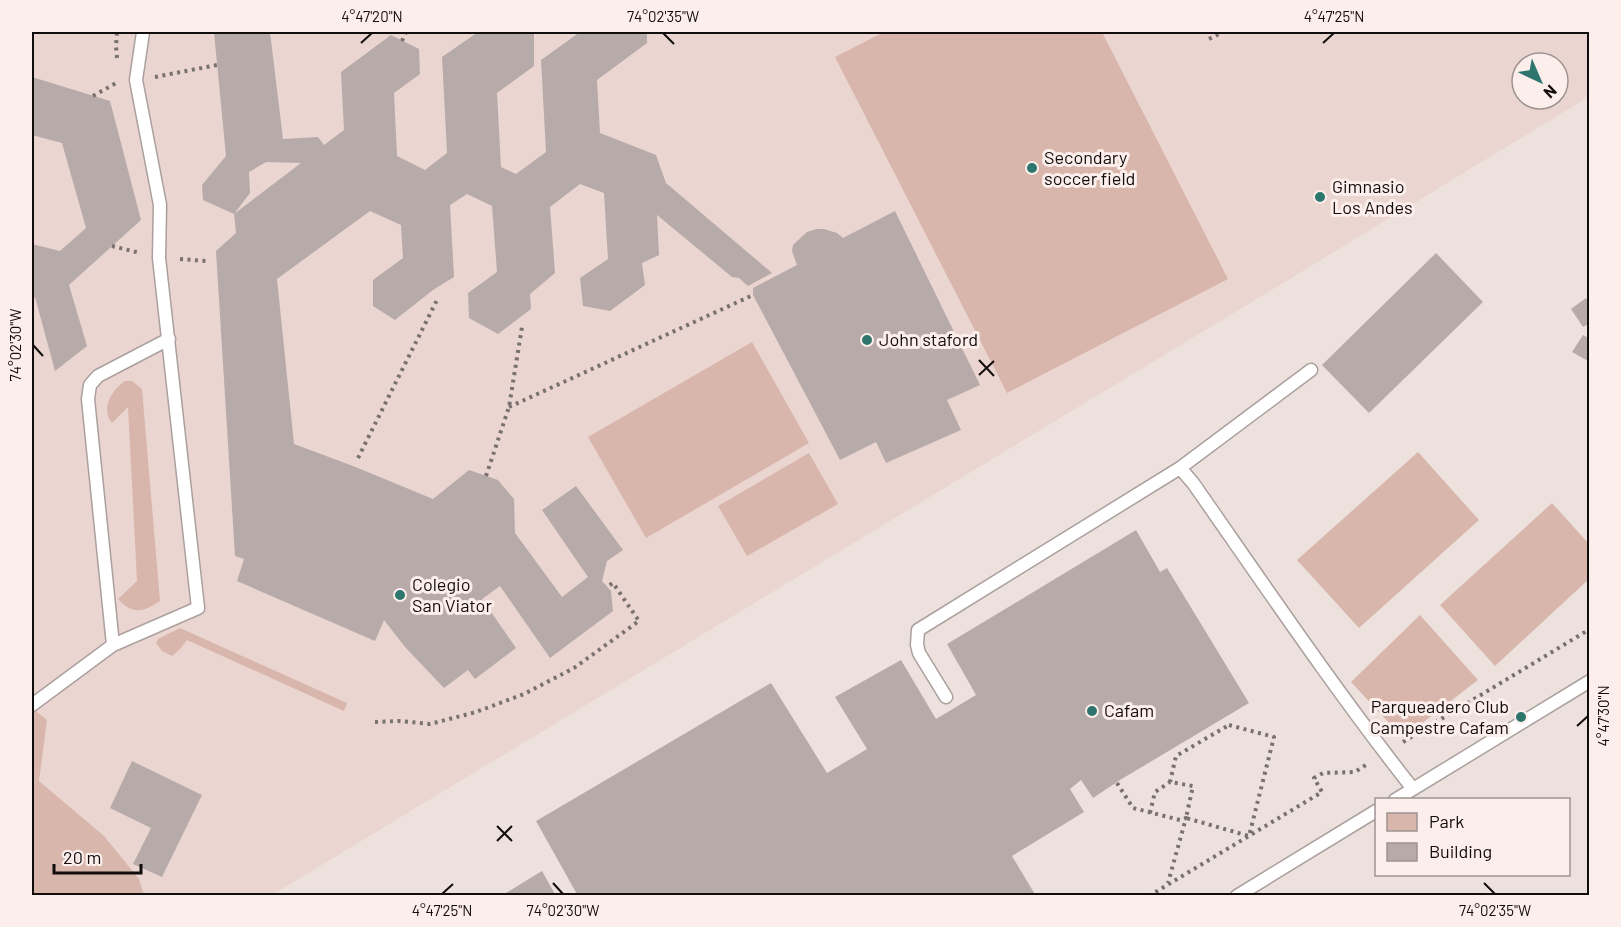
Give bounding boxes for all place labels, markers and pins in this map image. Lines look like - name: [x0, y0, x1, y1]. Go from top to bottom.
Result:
- place label: Secondary soccer field: [1044, 146, 1135, 189]
- marker: Secondary soccer field: [1025, 161, 1039, 175]
- place label: Gimnasio Los Andes: [1332, 175, 1413, 218]
- marker: Gimnasio Los Andes: [1313, 190, 1327, 204]
- place label: John staford: [879, 328, 978, 350]
- marker: John staford: [860, 333, 874, 347]
- place label: Colegio San Viator: [412, 573, 492, 616]
- marker: Colegio San Viator: [393, 588, 407, 602]
- place label: Parqueadero Club Campestre Cafam: [1370, 695, 1509, 738]
- place label: Cafam: [1104, 699, 1154, 721]
- marker: Cafam: [1085, 704, 1099, 718]
- marker: Parqueadero Club Campestre Cafam: [1514, 710, 1528, 724]

